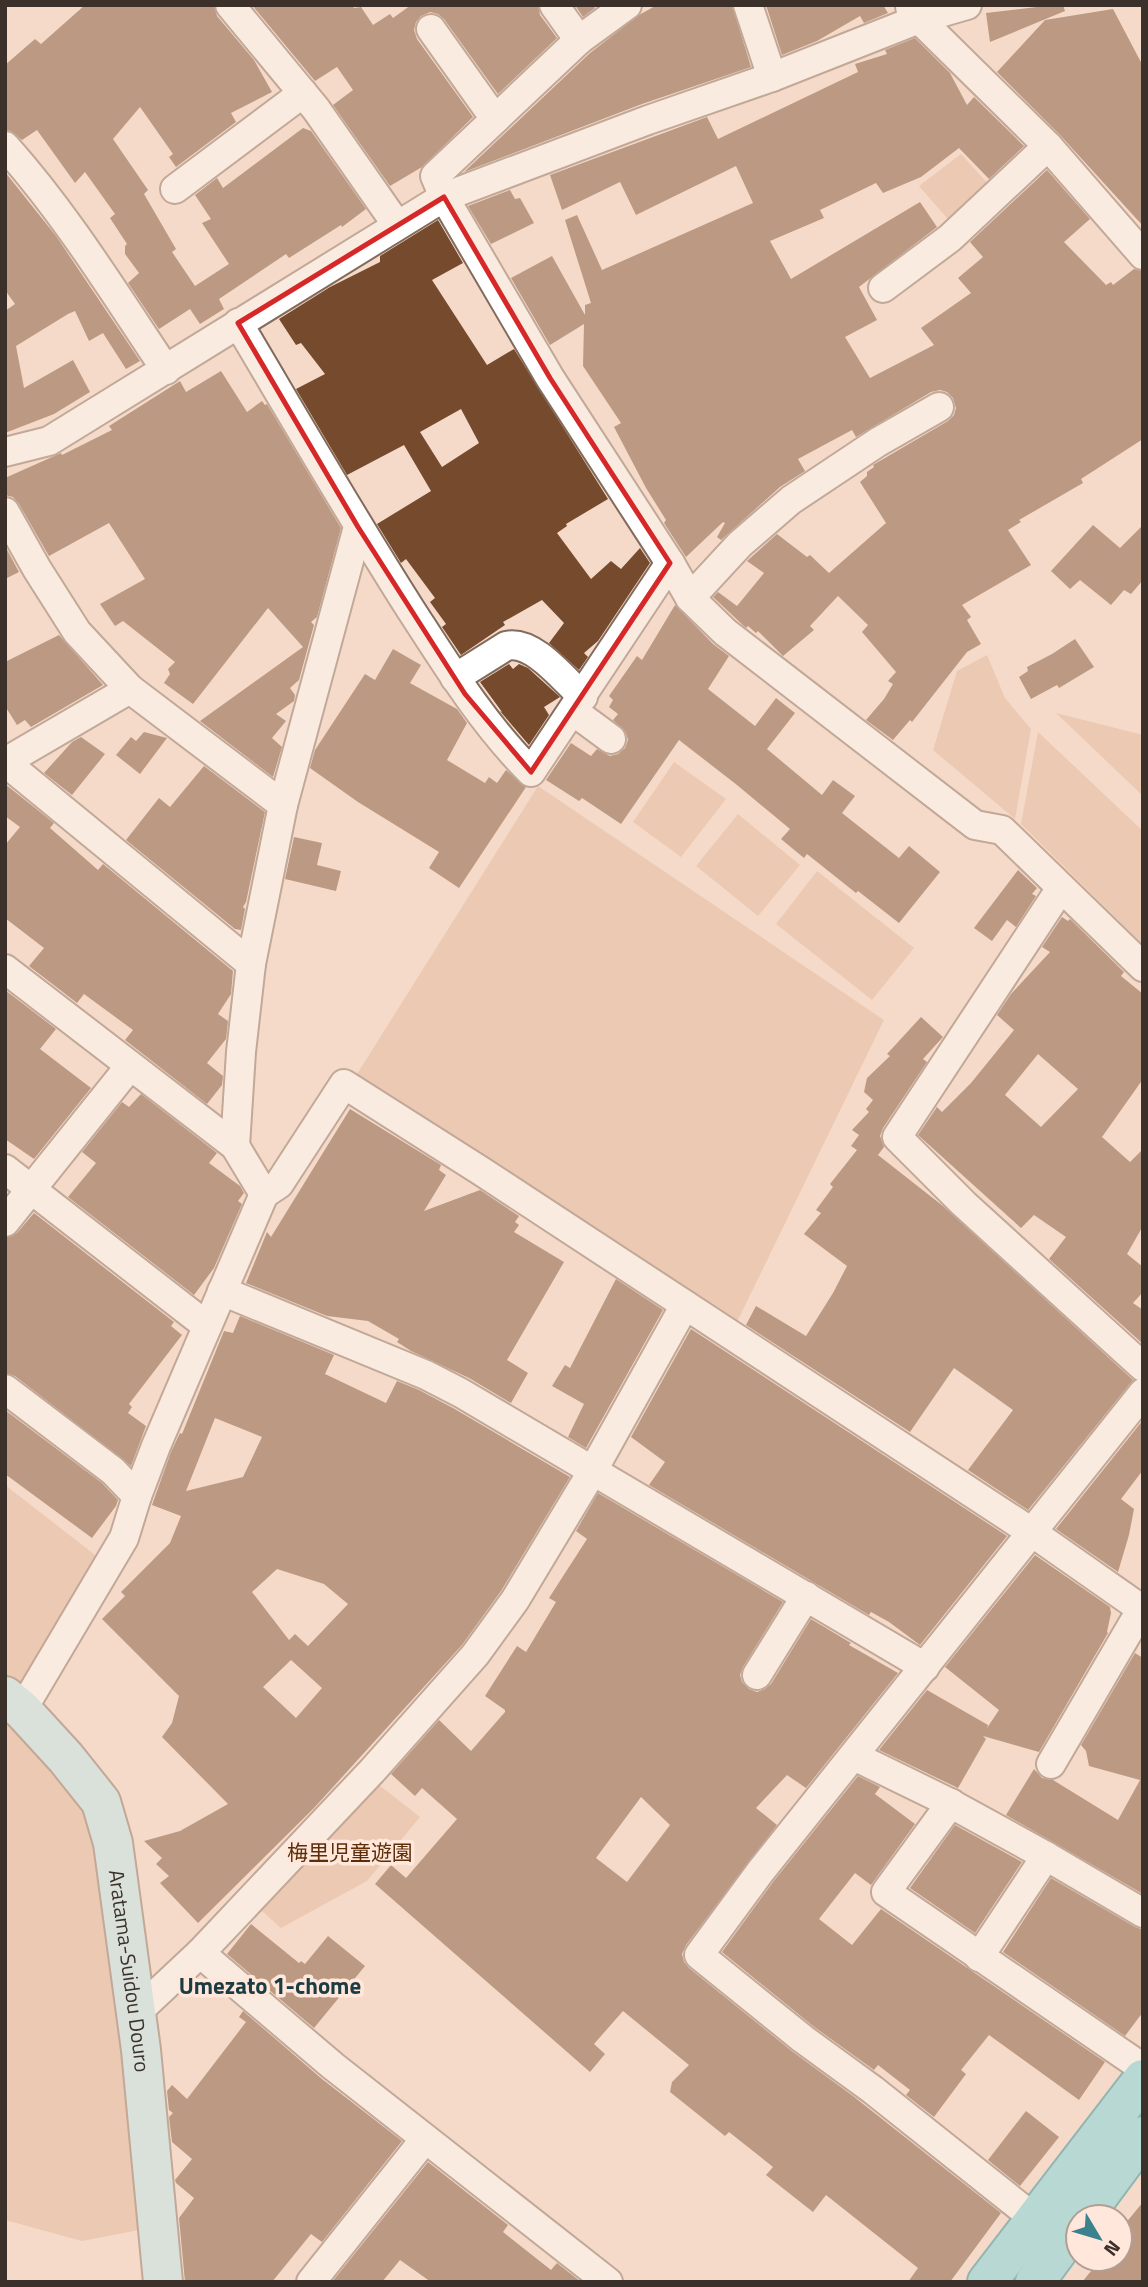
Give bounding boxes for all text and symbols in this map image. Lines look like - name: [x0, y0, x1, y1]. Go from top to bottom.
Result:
- park label: 梅里児童遊園: [287, 1836, 413, 1868]
- street label: Aratama-Suidou Douro: [101, 1867, 159, 2073]
- district label: Umezato 1-chome: [179, 1968, 361, 2003]
- north arrow: [1064, 2203, 1134, 2273]
- text: N: [1097, 2235, 1128, 2263]

